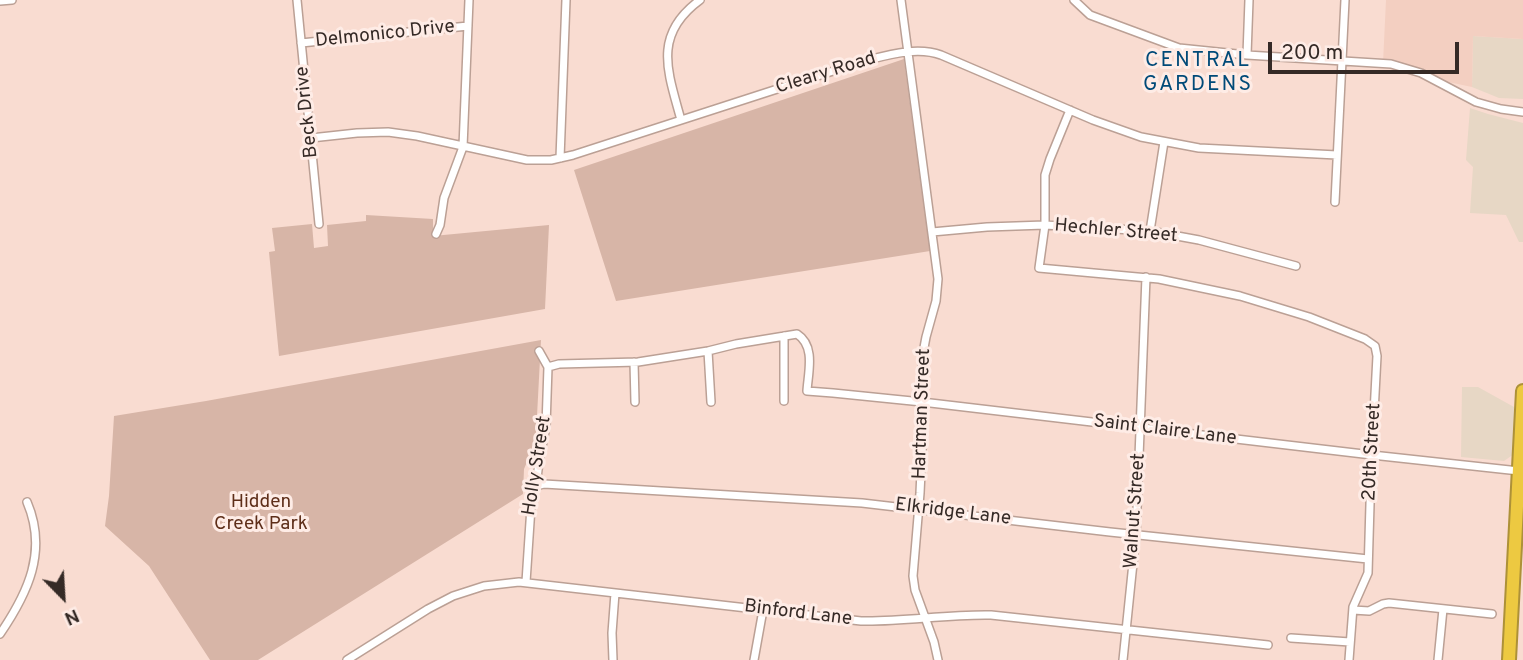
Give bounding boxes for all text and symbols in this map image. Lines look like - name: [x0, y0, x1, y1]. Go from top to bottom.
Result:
- street label: Delmonico Drive: [314, 16, 456, 54]
- scale bar: [1271, 28, 1462, 72]
- text: 200 m: [1281, 40, 1343, 67]
- street label: Cleary Road: [773, 48, 879, 100]
- district label: CENTRAL GARDENS: [1144, 49, 1252, 99]
- street label: Beck Drive: [292, 65, 324, 159]
- street label: Hechler Street: [1053, 215, 1179, 249]
- street label: Hartman Street: [909, 348, 937, 480]
- street label: 20th Street: [1359, 402, 1387, 502]
- street label: Saint Claire Lane: [1092, 411, 1238, 451]
- street label: Holly Street: [519, 414, 557, 518]
- street label: Walnut Street: [1121, 452, 1151, 570]
- park label: Hidden Creek Park: [214, 492, 308, 536]
- street label: Elkridge Lane: [894, 495, 1012, 531]
- north arrow: [28, 562, 98, 632]
- street label: Binford Lane: [743, 596, 853, 632]
- text: N: [60, 602, 83, 630]

